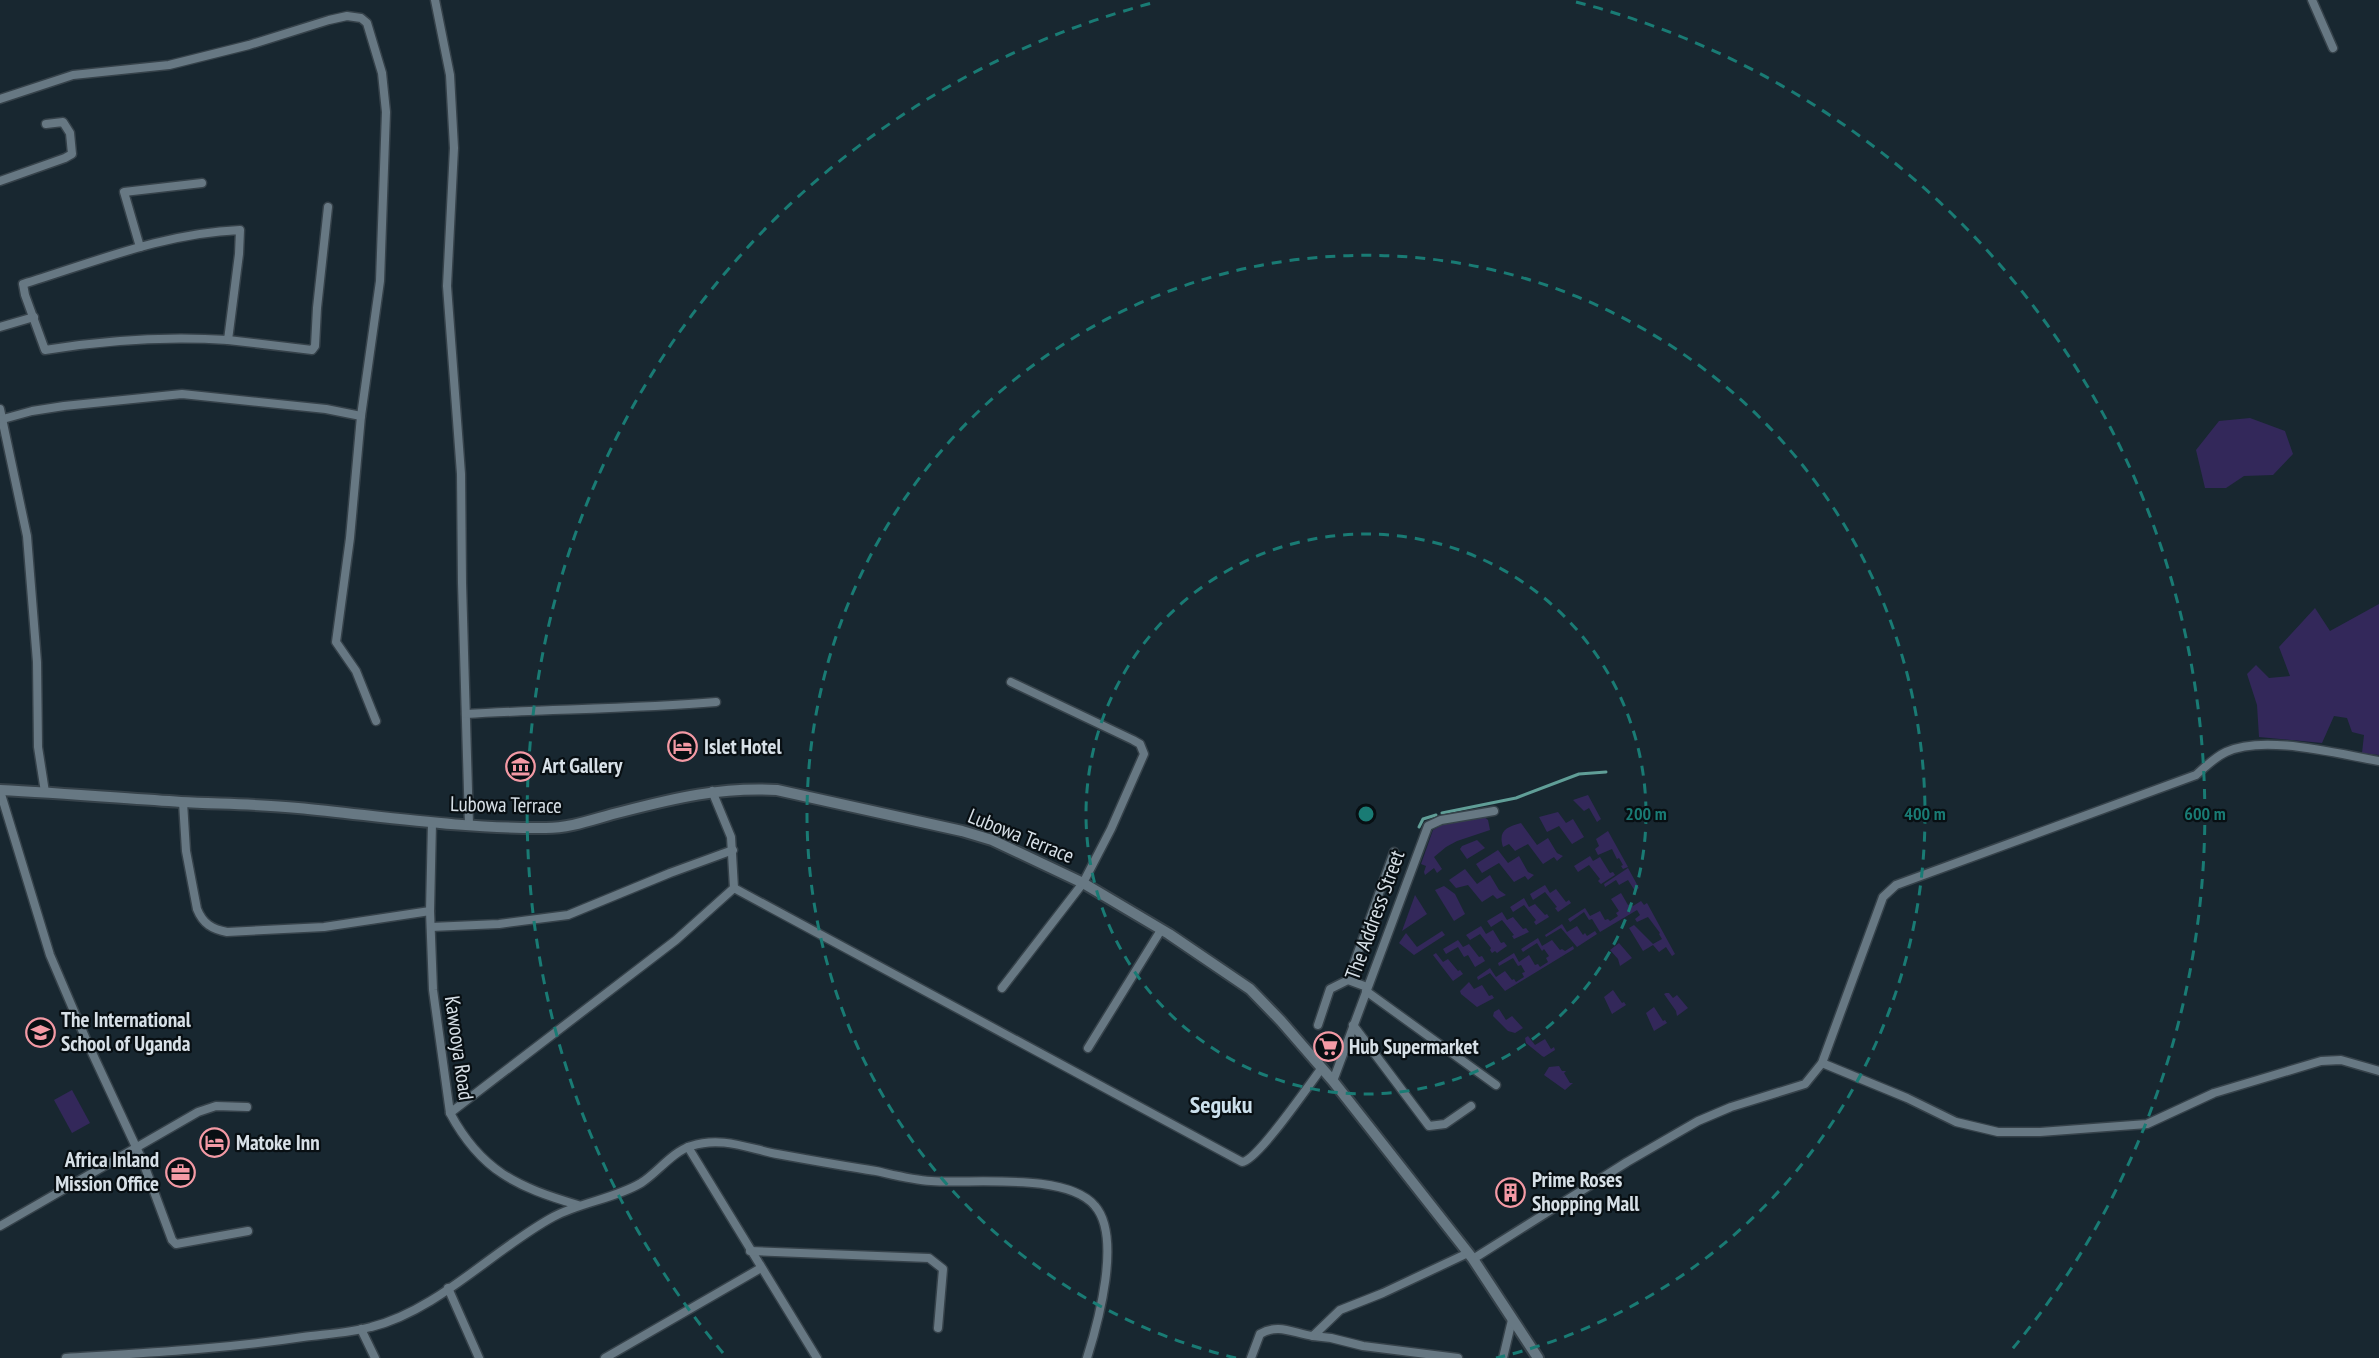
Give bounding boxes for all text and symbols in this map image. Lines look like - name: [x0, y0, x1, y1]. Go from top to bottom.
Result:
- hotel icon: Islet Hotel: [667, 731, 699, 763]
- place label: Islet Hotel: [704, 733, 782, 760]
- museum icon: Art Gallery: [505, 750, 537, 782]
- place label: Art Gallery: [541, 752, 623, 779]
- street label: Lubowa Terrace: [450, 790, 562, 819]
- street label: Lubowa Terrace: [964, 802, 1078, 869]
- text: 200 m: [1625, 802, 1667, 825]
- text: 400 m: [1904, 802, 1946, 825]
- text: 600 m: [2184, 802, 2226, 825]
- centre of rings: [1356, 804, 1376, 824]
- street label: The Address Street: [1339, 846, 1411, 983]
- street label: Kawooya Road: [439, 994, 480, 1102]
- place label: The International School of Uganda: [61, 1006, 192, 1057]
- school or university icon: The International School of Uganda: [24, 1016, 56, 1048]
- supermarket icon: Hub Supermarket: [1312, 1031, 1344, 1063]
- place label: Hub Supermarket: [1349, 1033, 1479, 1060]
- district label: Seguku: [1190, 1089, 1252, 1120]
- hotel icon: Matoke Inn: [199, 1127, 231, 1159]
- place label: Matoke Inn: [236, 1129, 320, 1156]
- place label: Africa Inland Mission Office: [55, 1146, 159, 1197]
- office icon: Africa Inland Mission Office: [164, 1156, 196, 1188]
- place label: Prime Roses Shopping Mall: [1532, 1166, 1640, 1217]
- building icon: Prime Roses Shopping Mall: [1495, 1176, 1527, 1208]

